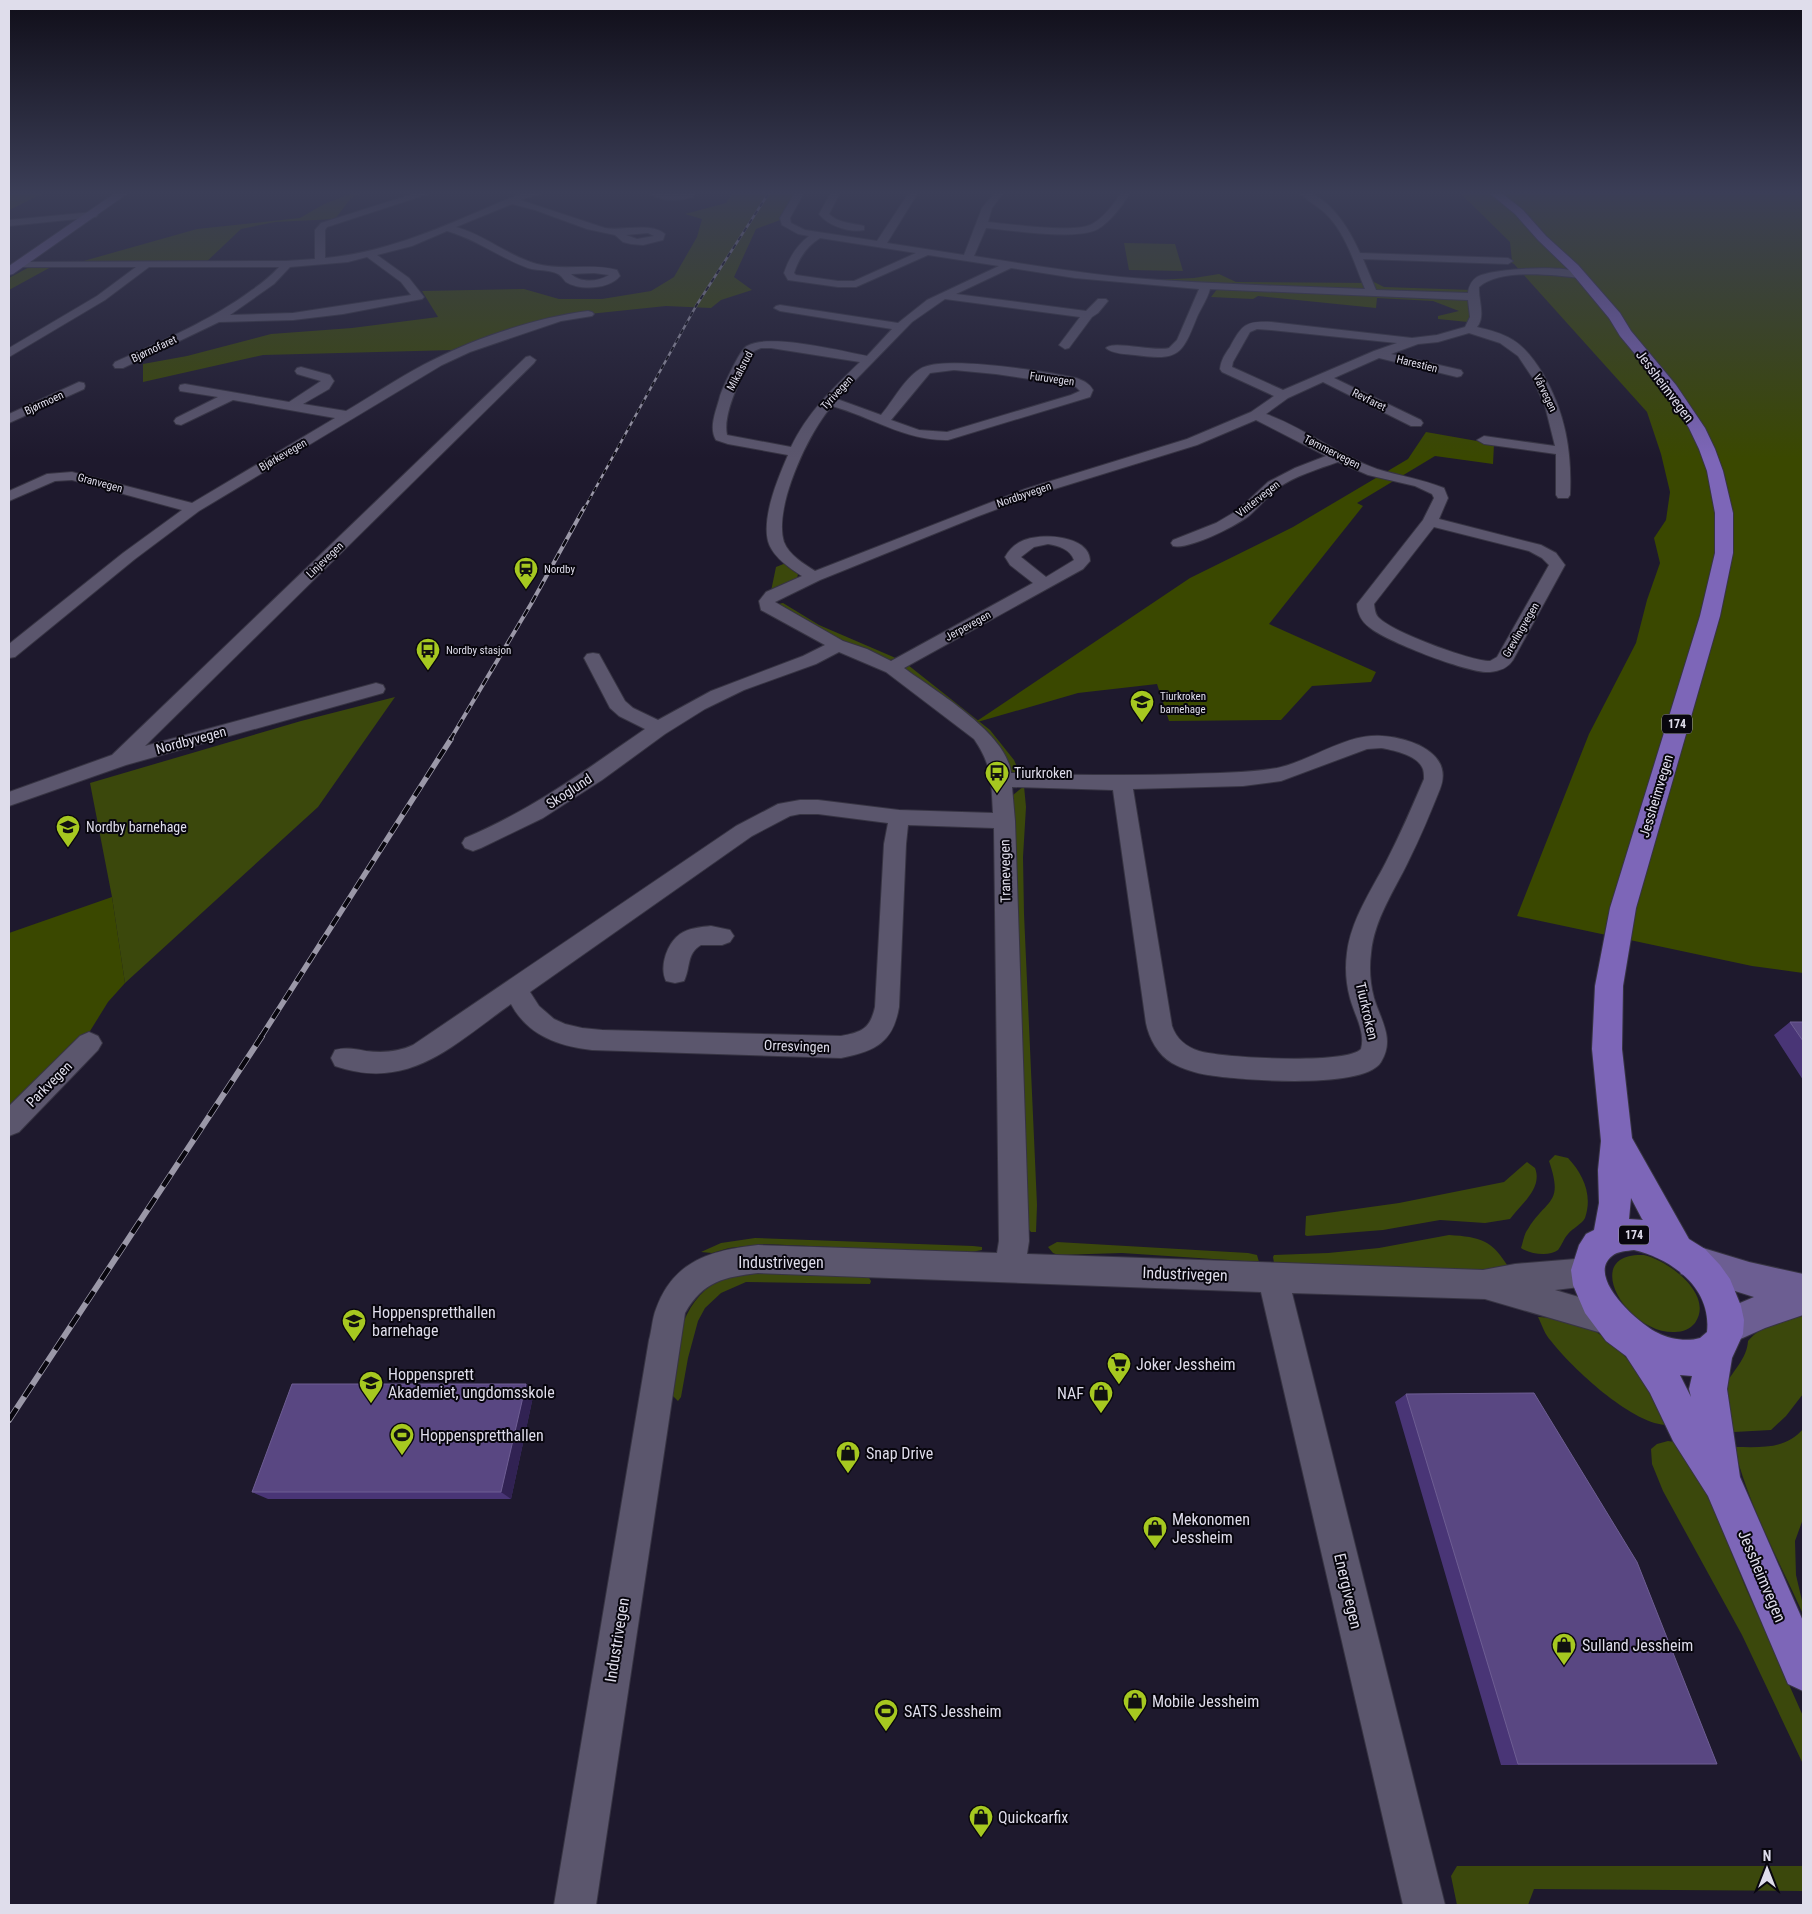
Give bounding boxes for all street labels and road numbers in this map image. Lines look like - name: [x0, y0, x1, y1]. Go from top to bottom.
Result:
- street label: Bjørnofaret: [129, 333, 179, 365]
- street label: Jessheimvegen: [1633, 347, 1697, 425]
- street label: Mikalsrud: [724, 349, 756, 393]
- street label: Harestien: [1395, 353, 1439, 375]
- street label: Furuvegen: [1029, 369, 1075, 389]
- street label: Vårvegen: [1530, 372, 1560, 414]
- street label: Tyrivegen: [818, 373, 856, 413]
- street label: Revfaret: [1350, 386, 1388, 414]
- street label: Bjørmoen: [22, 388, 66, 418]
- street label: Tømmervegen: [1302, 432, 1362, 472]
- street label: Bjørkevegen: [257, 436, 309, 474]
- street label: Granvegen: [76, 471, 124, 495]
- street label: Vintervegen: [1234, 478, 1282, 520]
- street label: Nordbyvegen: [995, 480, 1053, 510]
- street label: Linjevegen: [304, 539, 346, 581]
- street label: Grevlingvegen: [1500, 600, 1542, 660]
- street label: Jerpevegen: [943, 608, 993, 644]
- road number: 174: [1662, 714, 1692, 734]
- street label: Nordbyvegen: [154, 723, 228, 757]
- street label: Jessheimvegen: [1636, 753, 1676, 839]
- street label: Skoglund: [543, 770, 595, 812]
- street label: Tranevegen: [996, 839, 1014, 903]
- street label: Tiurkroken: [1353, 981, 1381, 1041]
- street label: Orresvingen: [764, 1037, 830, 1055]
- street label: Parkvegen: [23, 1058, 75, 1110]
- road number: 174: [1619, 1226, 1649, 1244]
- street label: Industrivegen: [738, 1253, 824, 1272]
- street label: Industrivegen: [1142, 1263, 1228, 1285]
- street label: Jessheimvegen: [1734, 1527, 1790, 1625]
- street label: Energivegen: [1330, 1551, 1366, 1631]
- street label: Industrivegen: [601, 1596, 633, 1684]

